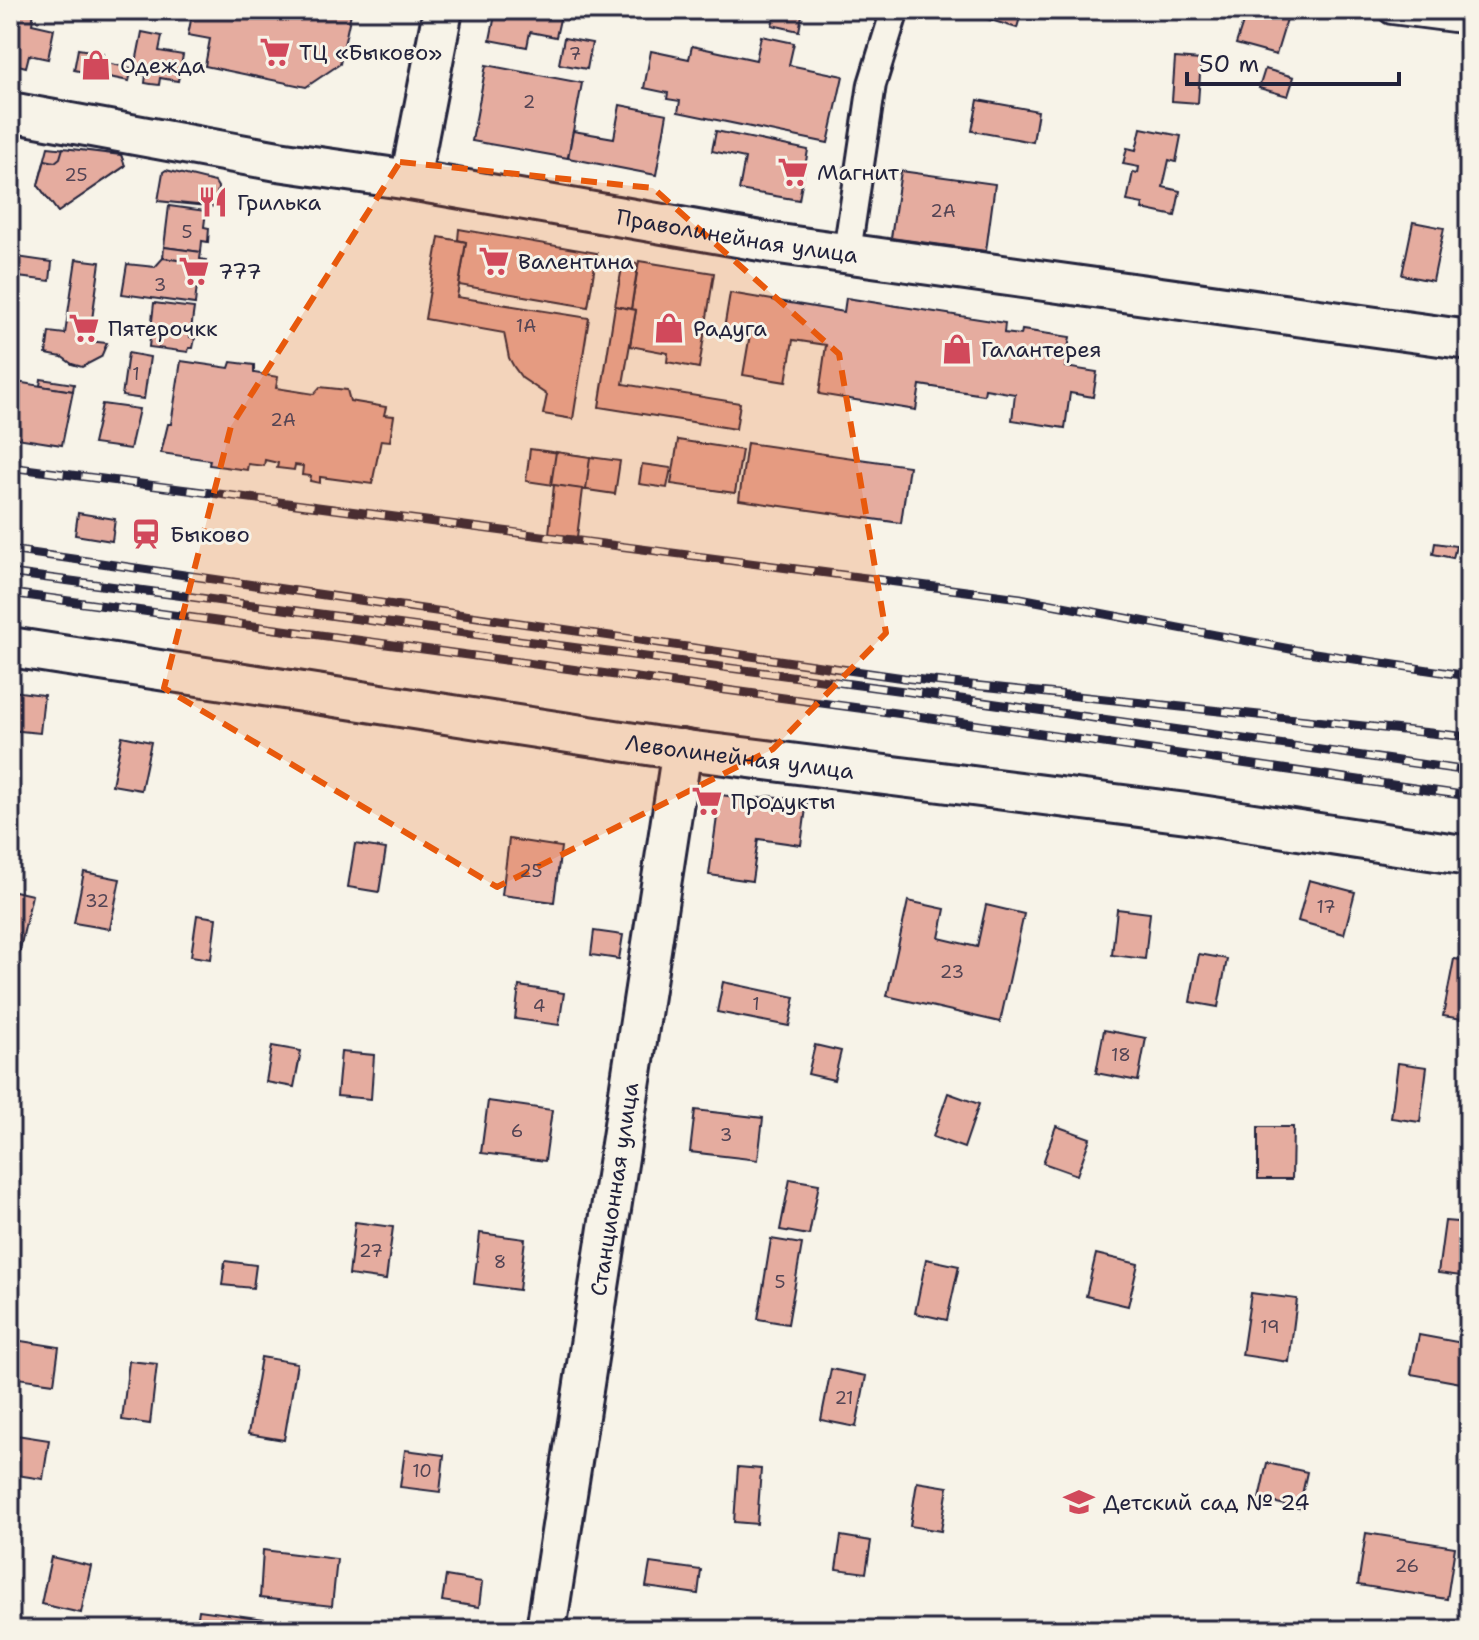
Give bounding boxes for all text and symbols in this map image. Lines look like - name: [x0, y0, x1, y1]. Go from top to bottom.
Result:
- supermarket icon: ТЦ «Быково»: [258, 35, 292, 69]
- scale bar: [1187, 36, 1399, 86]
- place label: ТЦ «Быково»: [299, 38, 442, 67]
- house number: 7: [569, 42, 581, 66]
- shop icon: Одежда: [79, 48, 113, 82]
- text: 50 m: [1199, 48, 1259, 80]
- place label: Одежда: [120, 51, 206, 80]
- house number: 2: [523, 90, 535, 114]
- supermarket icon: Магнит: [776, 155, 810, 189]
- place label: Магнит: [817, 158, 900, 187]
- house number: 25: [64, 163, 88, 187]
- restaurant icon: Грилька: [196, 185, 230, 219]
- place label: Грилька: [237, 188, 321, 217]
- house number: 2А: [930, 199, 956, 223]
- street label: Праволинейная улица: [614, 202, 860, 270]
- house number: 5: [181, 220, 193, 244]
- supermarket icon: Валентина: [477, 244, 511, 278]
- place label: Валентина: [518, 247, 634, 276]
- supermarket icon: 777: [177, 254, 211, 288]
- place label: 777: [218, 257, 262, 286]
- house number: 3: [154, 273, 166, 297]
- supermarket icon: Пятерочкк: [67, 311, 101, 345]
- shop icon: Радуга: [652, 311, 686, 345]
- place label: Пятерочкк: [108, 314, 218, 343]
- house number: 1А: [516, 314, 536, 338]
- place label: Радуга: [693, 314, 767, 343]
- shop icon: Галантерея: [940, 332, 974, 366]
- place label: Галантерея: [981, 335, 1102, 364]
- house number: 1: [132, 362, 140, 386]
- house number: 2А: [270, 408, 296, 432]
- station icon: Быково: [129, 517, 163, 551]
- place label: Быково: [170, 520, 250, 549]
- street label: Леволинейная улица: [623, 728, 856, 786]
- supermarket icon: Продукты: [690, 784, 724, 818]
- place label: Продукты: [731, 787, 836, 816]
- house number: 25: [519, 859, 543, 883]
- house number: 32: [85, 889, 109, 913]
- house number: 17: [1316, 895, 1336, 919]
- house number: 23: [940, 960, 964, 984]
- house number: 1: [752, 992, 760, 1016]
- house number: 4: [533, 994, 545, 1018]
- house number: 18: [1111, 1043, 1131, 1067]
- street label: Станционная улица: [584, 1080, 645, 1298]
- house number: 6: [511, 1119, 523, 1143]
- house number: 3: [720, 1123, 732, 1147]
- house number: 27: [359, 1239, 383, 1263]
- house number: 8: [494, 1250, 506, 1274]
- house number: 5: [774, 1270, 786, 1294]
- house number: 19: [1260, 1315, 1280, 1339]
- house number: 21: [834, 1386, 854, 1410]
- house number: 10: [412, 1459, 432, 1483]
- school or university icon: Детский сад № 24: [1062, 1485, 1096, 1519]
- place label: Детский сад № 24: [1103, 1488, 1310, 1517]
- house number: 26: [1395, 1554, 1419, 1578]

